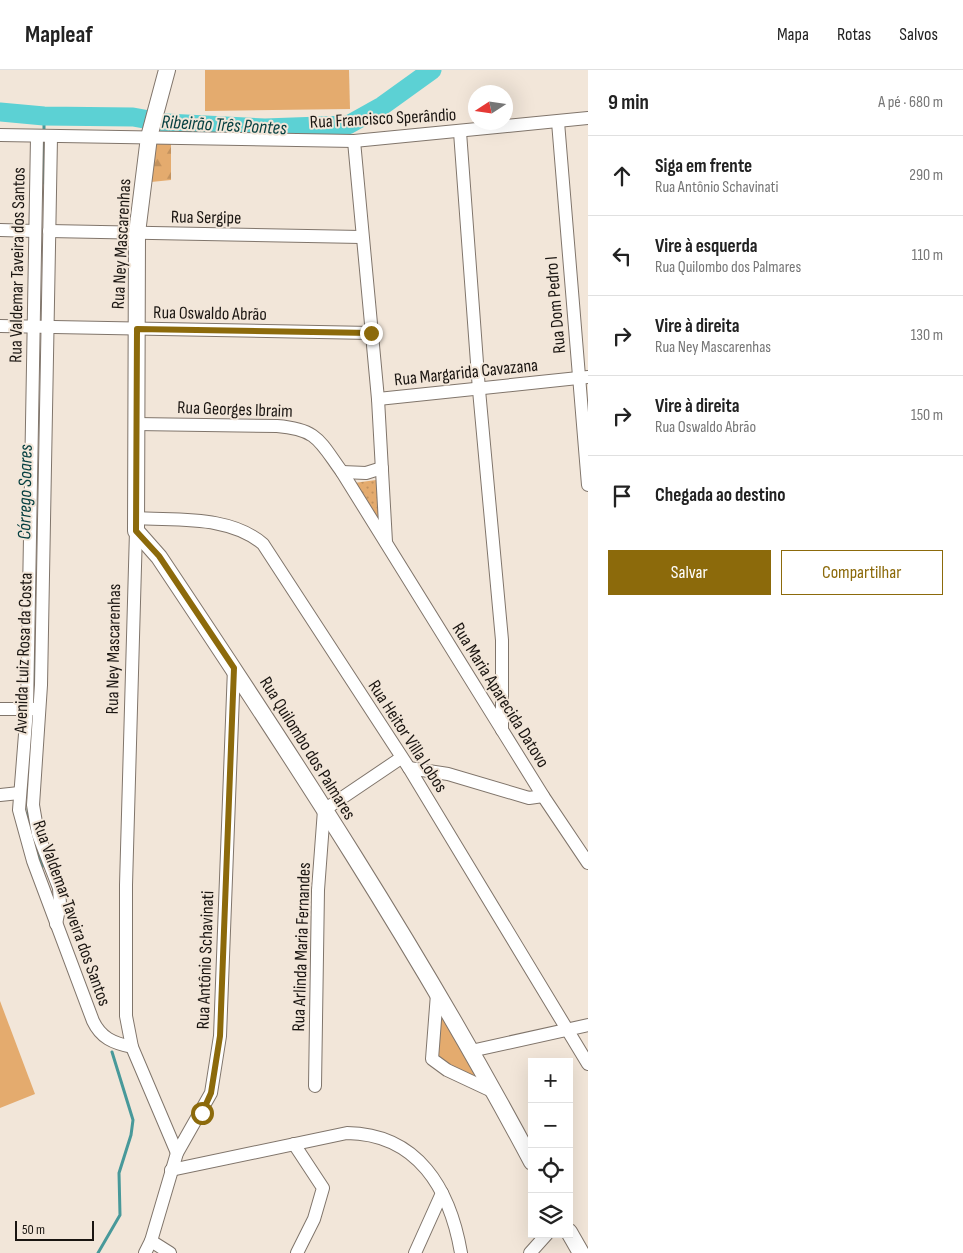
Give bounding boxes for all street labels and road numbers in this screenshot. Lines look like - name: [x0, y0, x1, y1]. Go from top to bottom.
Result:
- street label: Rua Francisco Sperândio: [309, 104, 457, 133]
- street label: Rua Valdemar Taveira dos Santos: [5, 167, 30, 363]
- street label: Rua Ney Mascarenhas: [108, 178, 135, 310]
- street label: Rua Sergipe: [171, 206, 241, 229]
- street label: Rua Dom Pedro I: [541, 255, 570, 354]
- street label: Rua Oswaldo Abrão: [153, 302, 267, 325]
- street label: Rua Margarida Cavazana: [393, 354, 539, 390]
- street label: Rua Georges Ibraim: [177, 397, 293, 422]
- street label: Avenida Luiz Rosa da Costa: [10, 572, 37, 735]
- street label: Rua Ney Mascarenhas: [102, 584, 125, 715]
- street label: Rua Maria Aparecida Datovo: [448, 619, 554, 771]
- street label: Rua Quilombo dos Palmares: [255, 673, 360, 824]
- street label: Rua Heitor Villa Lobos: [364, 676, 452, 796]
- street label: Rua Valdemar Taveira dos Santos: [28, 818, 115, 1009]
- street label: Rua Arlinda Maria Fernandes: [288, 862, 315, 1032]
- street label: Rua Antônio Schavinati: [193, 890, 218, 1030]

